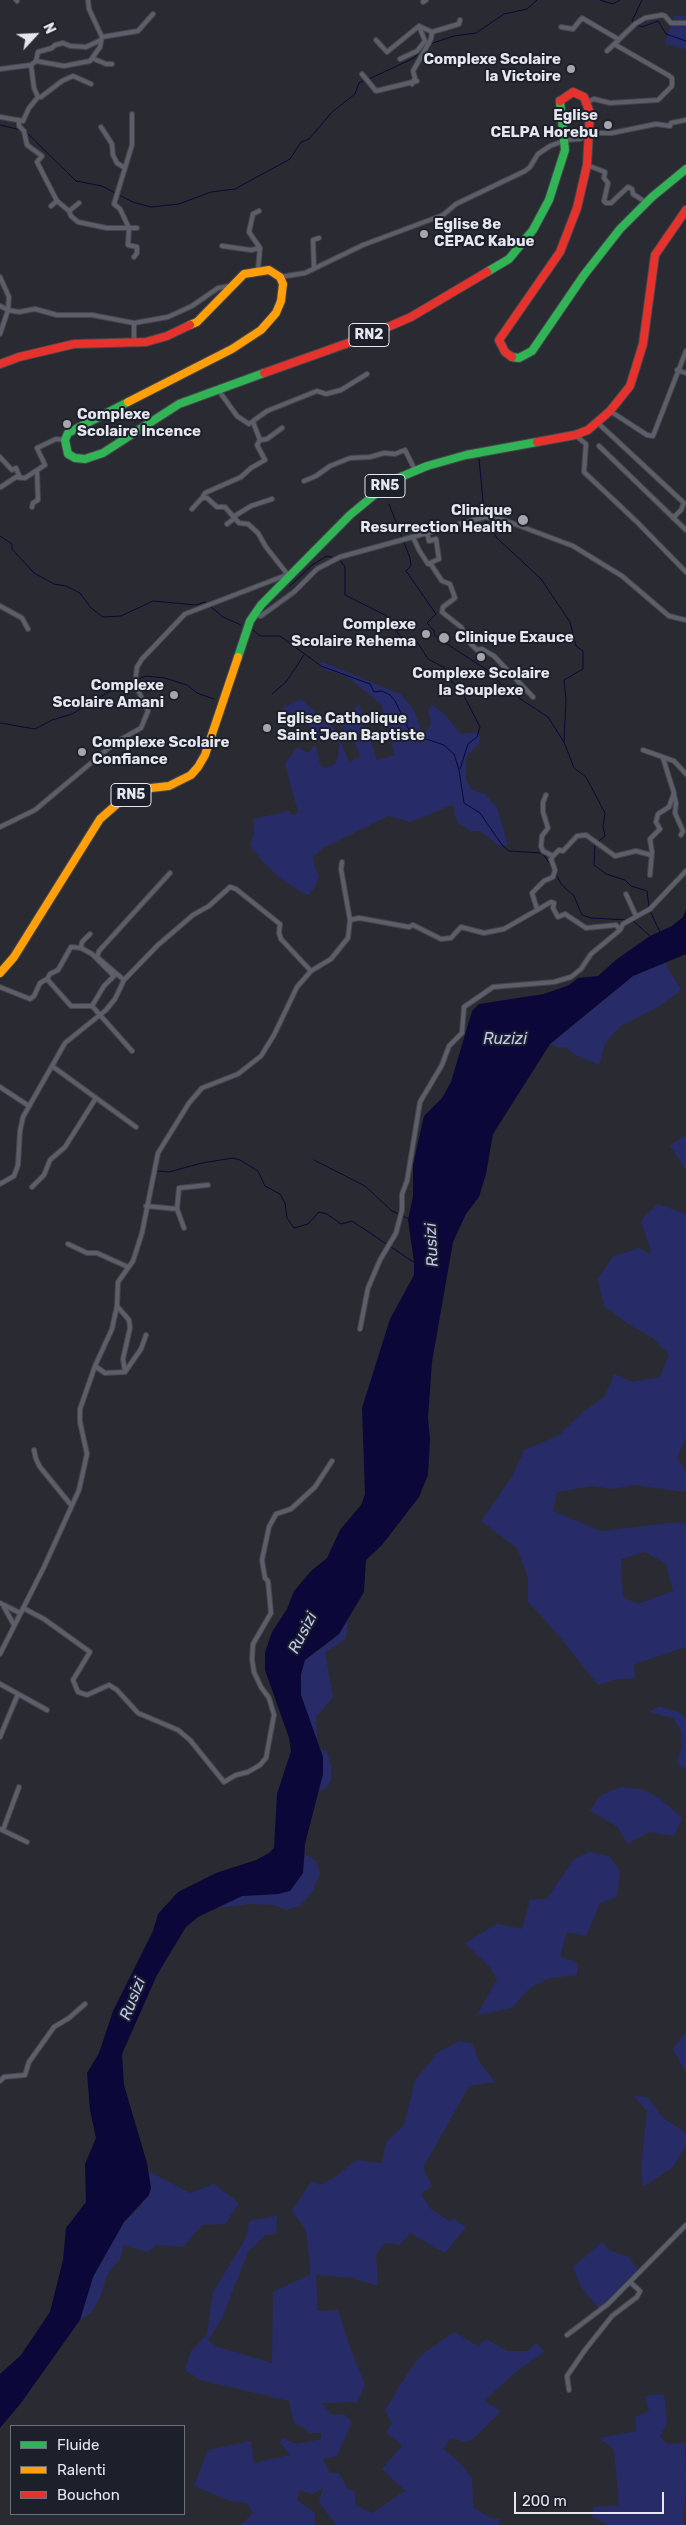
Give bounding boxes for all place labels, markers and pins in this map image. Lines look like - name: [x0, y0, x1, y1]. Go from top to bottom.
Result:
- place label: Complexe Scolaire la Victoire: [423, 51, 561, 86]
- marker: Complexe Scolaire la Victoire: [565, 63, 577, 75]
- place label: Eglise CELPA Horebu: [491, 107, 598, 142]
- marker: Eglise CELPA Horebu: [602, 119, 614, 131]
- place label: Eglise 8e CEPAC Kabue: [434, 216, 534, 251]
- marker: Eglise 8e CEPAC Kabue: [418, 228, 430, 240]
- place label: Complexe Scolaire Incence: [77, 406, 201, 441]
- marker: Complexe Scolaire Incence: [61, 418, 73, 430]
- place label: Clinique Resurrection Health: [360, 502, 512, 537]
- marker: Clinique Resurrection Health: [516, 513, 530, 527]
- place label: Complexe Scolaire Rehema: [291, 616, 416, 651]
- marker: Complexe Scolaire Rehema: [420, 628, 432, 640]
- place label: Clinique Exauce: [455, 629, 574, 647]
- marker: Clinique Exauce: [437, 631, 451, 645]
- marker: Complexe Scolaire la Souplexe: [475, 651, 487, 663]
- place label: Complexe Scolaire la Souplexe: [412, 665, 550, 700]
- place label: Complexe Scolaire Amani: [52, 677, 164, 712]
- marker: Complexe Scolaire Amani: [168, 689, 180, 701]
- place label: Eglise Catholique Saint Jean Baptiste: [277, 710, 425, 745]
- marker: Eglise Catholique Saint Jean Baptiste: [261, 722, 273, 734]
- place label: Complexe Scolaire Confiance: [92, 734, 230, 769]
- marker: Complexe Scolaire Confiance: [76, 746, 88, 758]

